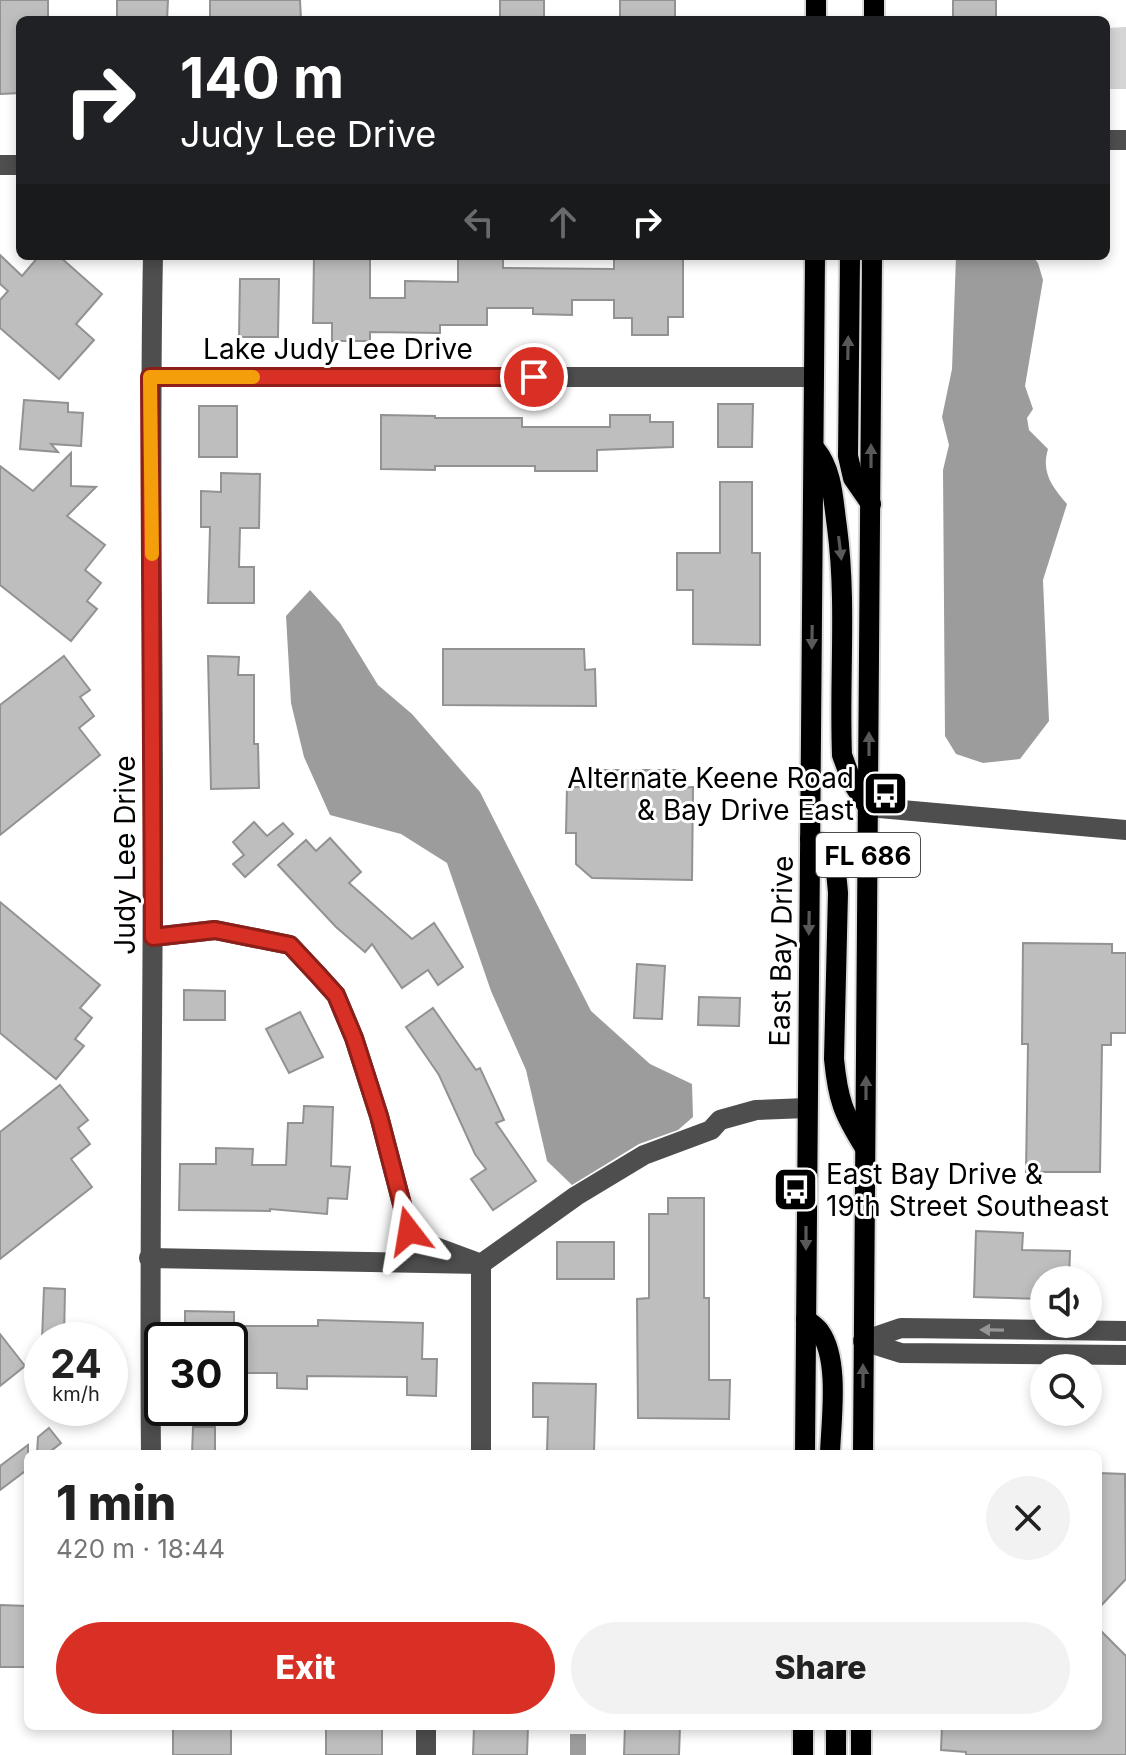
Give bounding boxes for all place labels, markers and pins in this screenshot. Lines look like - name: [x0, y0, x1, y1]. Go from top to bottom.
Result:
- pin: [500, 343, 568, 411]
- place label: Alternate Keene Road & Bay Drive East: [567, 761, 854, 827]
- bus stop icon: Alternate Keene Road & Bay Drive East: [861, 770, 909, 818]
- place label: East Bay Drive & 19th Street Southeast: [826, 1157, 1109, 1223]
- bus stop icon: East Bay Drive & 19th Street Southeast: [771, 1166, 819, 1214]

